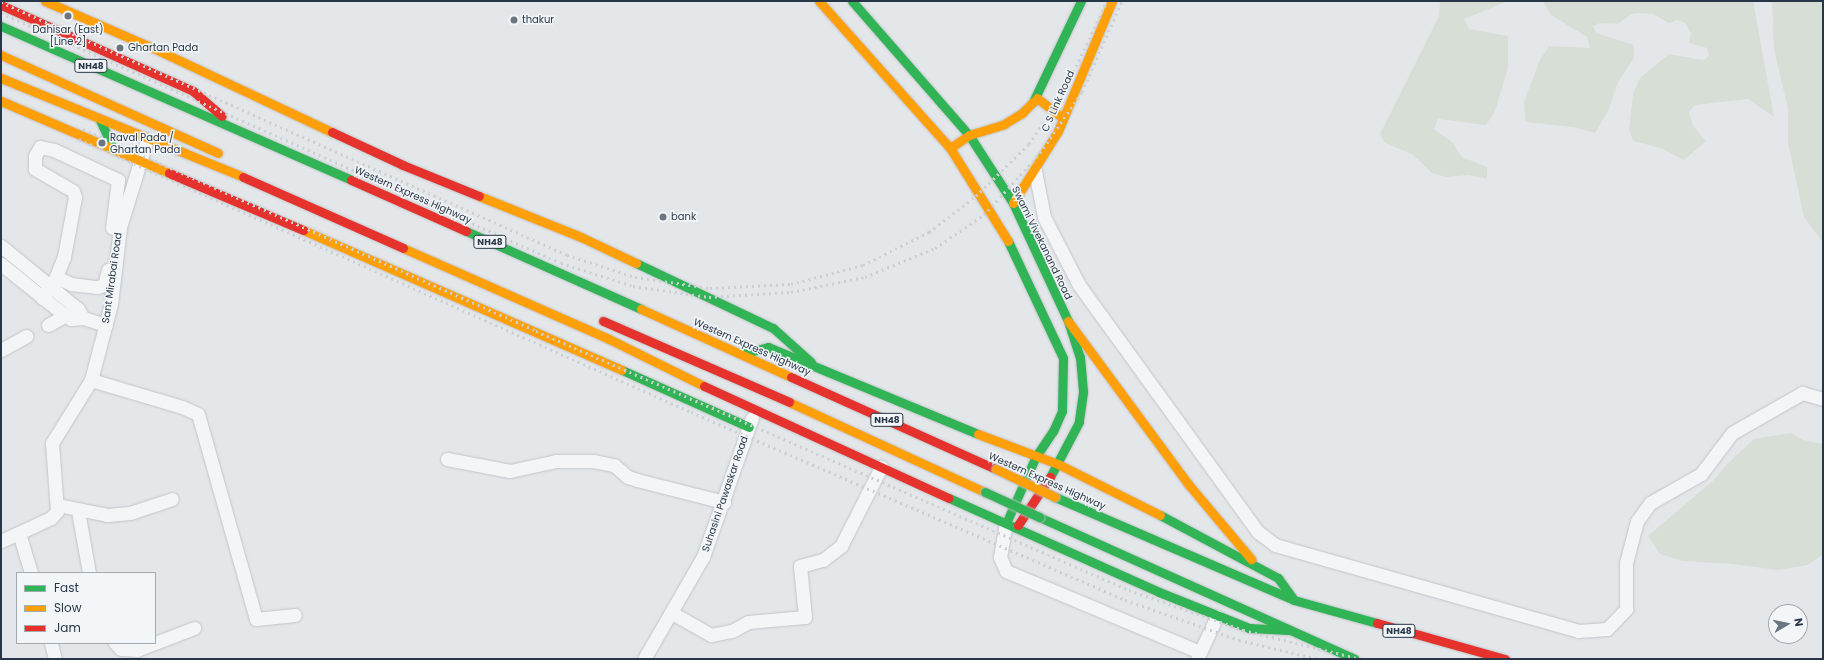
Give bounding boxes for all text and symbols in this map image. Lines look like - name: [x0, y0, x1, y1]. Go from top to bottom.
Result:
- marker: Dahisar (East) [Line 2]: [62, 10, 74, 22]
- place label: thakur: [522, 14, 554, 26]
- marker: thakur: [509, 15, 519, 25]
- place label: Dahisar (East) [Line 2]: [33, 23, 103, 46]
- place label: Ghartan Pada: [128, 42, 198, 54]
- marker: Ghartan Pada: [115, 43, 125, 53]
- road number: NH48: [74, 59, 108, 73]
- street label: C S Link Road: [1039, 68, 1077, 134]
- place label: Raval Pada / Ghartan Pada: [110, 131, 180, 154]
- marker: Raval Pada / Ghartan Pada: [97, 138, 107, 148]
- street label: Western Express Highway: [353, 164, 473, 226]
- street label: Swami Vivekanand Road: [1009, 185, 1075, 301]
- place label: bank: [671, 211, 696, 223]
- marker: bank: [658, 212, 668, 222]
- street label: Sant Mirabai Road: [100, 232, 124, 324]
- road number: NH48: [473, 235, 507, 249]
- street label: Western Express Highway: [692, 316, 812, 378]
- road number: NH48: [870, 413, 904, 427]
- street label: Suhasini Pawaskar Road: [700, 435, 750, 553]
- street label: Western Express Highway: [987, 450, 1107, 512]
- legend: [16, 572, 156, 644]
- text: Fast: [54, 579, 79, 596]
- text: Slow: [54, 599, 82, 616]
- north arrow: [1768, 604, 1808, 644]
- text: N: [1790, 617, 1807, 628]
- text: Jam: [54, 619, 81, 636]
- road number: NH48: [1382, 624, 1416, 638]

